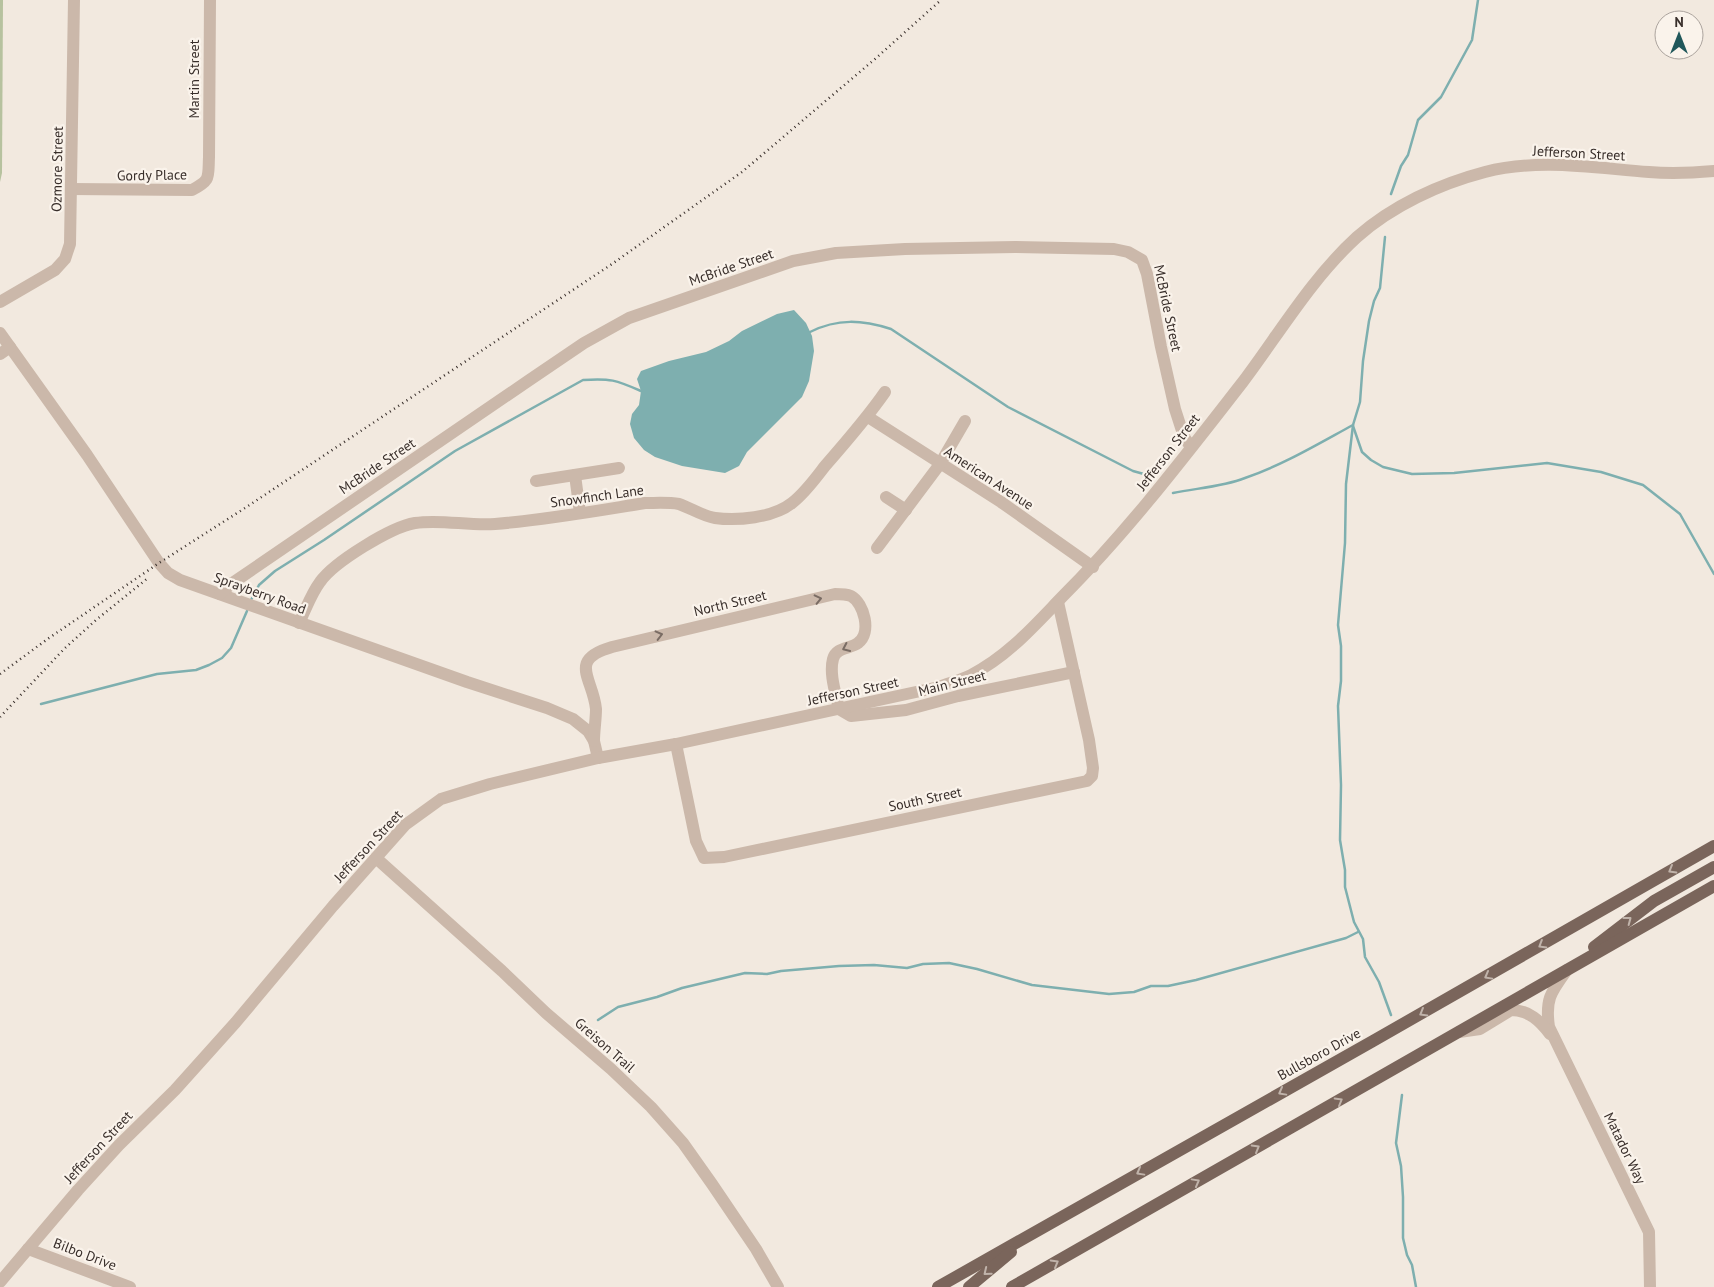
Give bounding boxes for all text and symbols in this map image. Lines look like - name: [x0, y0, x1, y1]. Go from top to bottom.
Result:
- north arrow: [1654, 10, 1704, 60]
- text: N: [1674, 13, 1684, 31]
- street label: Martin Street: [185, 39, 203, 118]
- street label: Ozmore Street: [47, 126, 67, 212]
- street label: Jefferson Street: [1531, 142, 1626, 164]
- street label: Gordy Place: [117, 165, 187, 185]
- street label: McBride Street: [686, 244, 776, 290]
- street label: McBride Street: [1150, 263, 1186, 353]
- street label: Jefferson Street: [1132, 410, 1204, 495]
- street label: McBride Street: [335, 434, 419, 498]
- street label: American Avenue: [941, 442, 1037, 514]
- street label: Snowfinch Lane: [549, 481, 645, 511]
- street label: Sprayberry Road: [211, 568, 309, 618]
- street label: North Street: [692, 586, 768, 620]
- one-way arrow: [813, 594, 822, 605]
- one-way arrow: [655, 630, 664, 641]
- one-way arrow: [842, 642, 851, 653]
- street label: Main Street: [916, 666, 988, 700]
- street label: Jefferson Street: [805, 673, 900, 710]
- street label: South Street: [887, 782, 963, 816]
- street label: Jefferson Street: [329, 806, 406, 887]
- one-way arrow: [1668, 864, 1677, 874]
- one-way arrow: [1622, 917, 1632, 926]
- one-way arrow: [1538, 938, 1547, 948]
- one-way arrow: [1484, 969, 1493, 979]
- one-way arrow: [1420, 1006, 1429, 1016]
- street label: Greison Trail: [571, 1014, 639, 1076]
- street label: Bullsboro Drive: [1274, 1024, 1364, 1084]
- one-way arrow: [1278, 1086, 1287, 1096]
- one-way arrow: [1333, 1097, 1342, 1107]
- street label: Jefferson Street: [59, 1107, 136, 1188]
- street label: Matador Way: [1600, 1109, 1650, 1187]
- one-way arrow: [1250, 1145, 1259, 1155]
- one-way arrow: [1136, 1166, 1145, 1176]
- one-way arrow: [1191, 1179, 1200, 1189]
- street label: Bilbo Drive: [51, 1234, 119, 1274]
- one-way arrow: [1049, 1259, 1058, 1269]
- one-way arrow: [984, 1267, 993, 1275]

